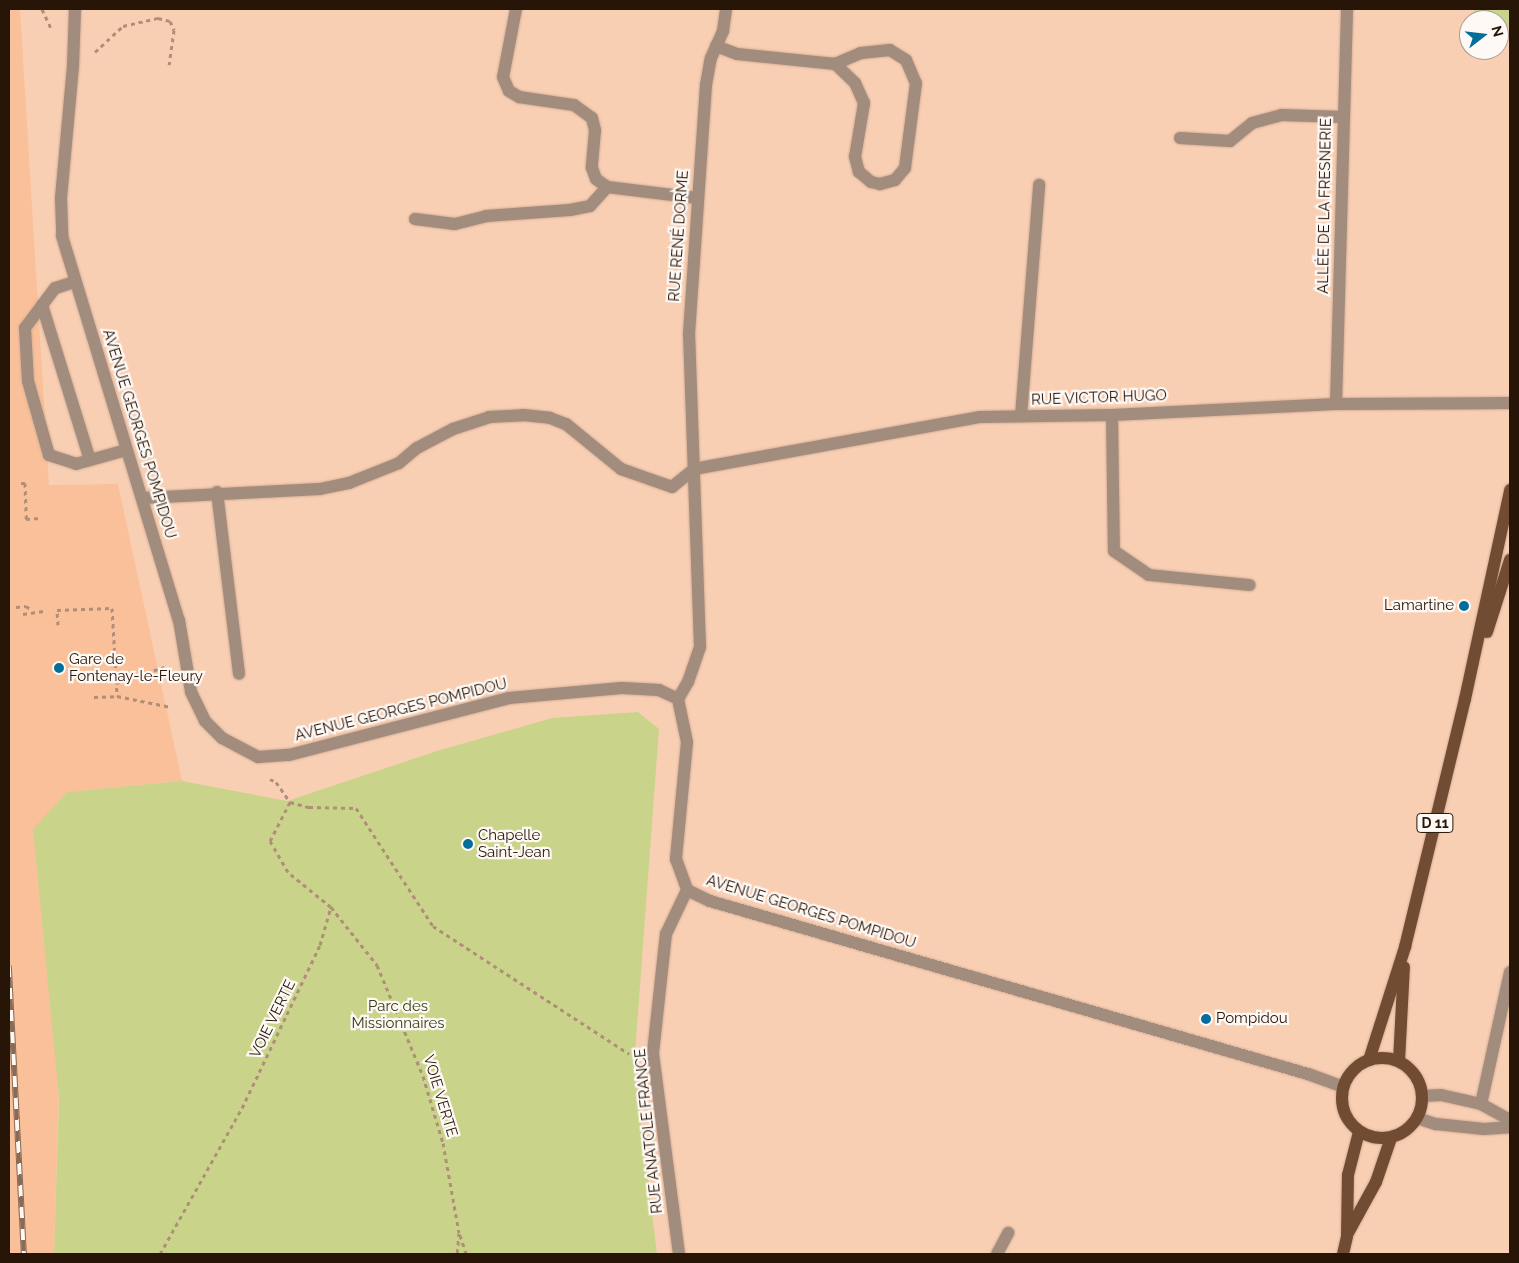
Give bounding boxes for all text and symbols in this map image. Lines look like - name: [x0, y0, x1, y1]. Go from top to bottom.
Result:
- north arrow: [1459, 10, 1509, 60]
- text: N: [1488, 24, 1507, 38]
- street label: ALLÉE DE LA FRESNERIE: [1314, 118, 1336, 294]
- street label: RUE RENÉ DORME: [665, 170, 693, 302]
- street label: AVENUE GEORGES POMPIDOU: [99, 327, 179, 541]
- street label: RUE VICTOR HUGO: [1031, 387, 1167, 409]
- place label: Lamartine: [1384, 597, 1454, 615]
- marker: Lamartine: [1458, 600, 1470, 612]
- place label: Gare de Fontenay-le-Fleury: [69, 650, 203, 685]
- marker: Gare de Fontenay-le-Fleury: [53, 662, 65, 674]
- street label: AVENUE GEORGES POMPIDOU: [293, 675, 509, 745]
- road number: D 11: [1416, 811, 1454, 834]
- place label: Chapelle Saint-Jean: [478, 826, 551, 861]
- marker: Chapelle Saint-Jean: [462, 838, 474, 850]
- street label: AVENUE GEORGES POMPIDOU: [704, 872, 918, 952]
- street label: VOIE VERTE: [246, 977, 300, 1061]
- park label: Parc des Missionnaires: [351, 997, 445, 1032]
- place label: Pompidou: [1216, 1010, 1288, 1028]
- marker: Pompidou: [1200, 1013, 1212, 1025]
- street label: RUE ANATOLE FRANCE: [631, 1047, 667, 1215]
- street label: VOIE VERTE: [419, 1053, 461, 1139]

